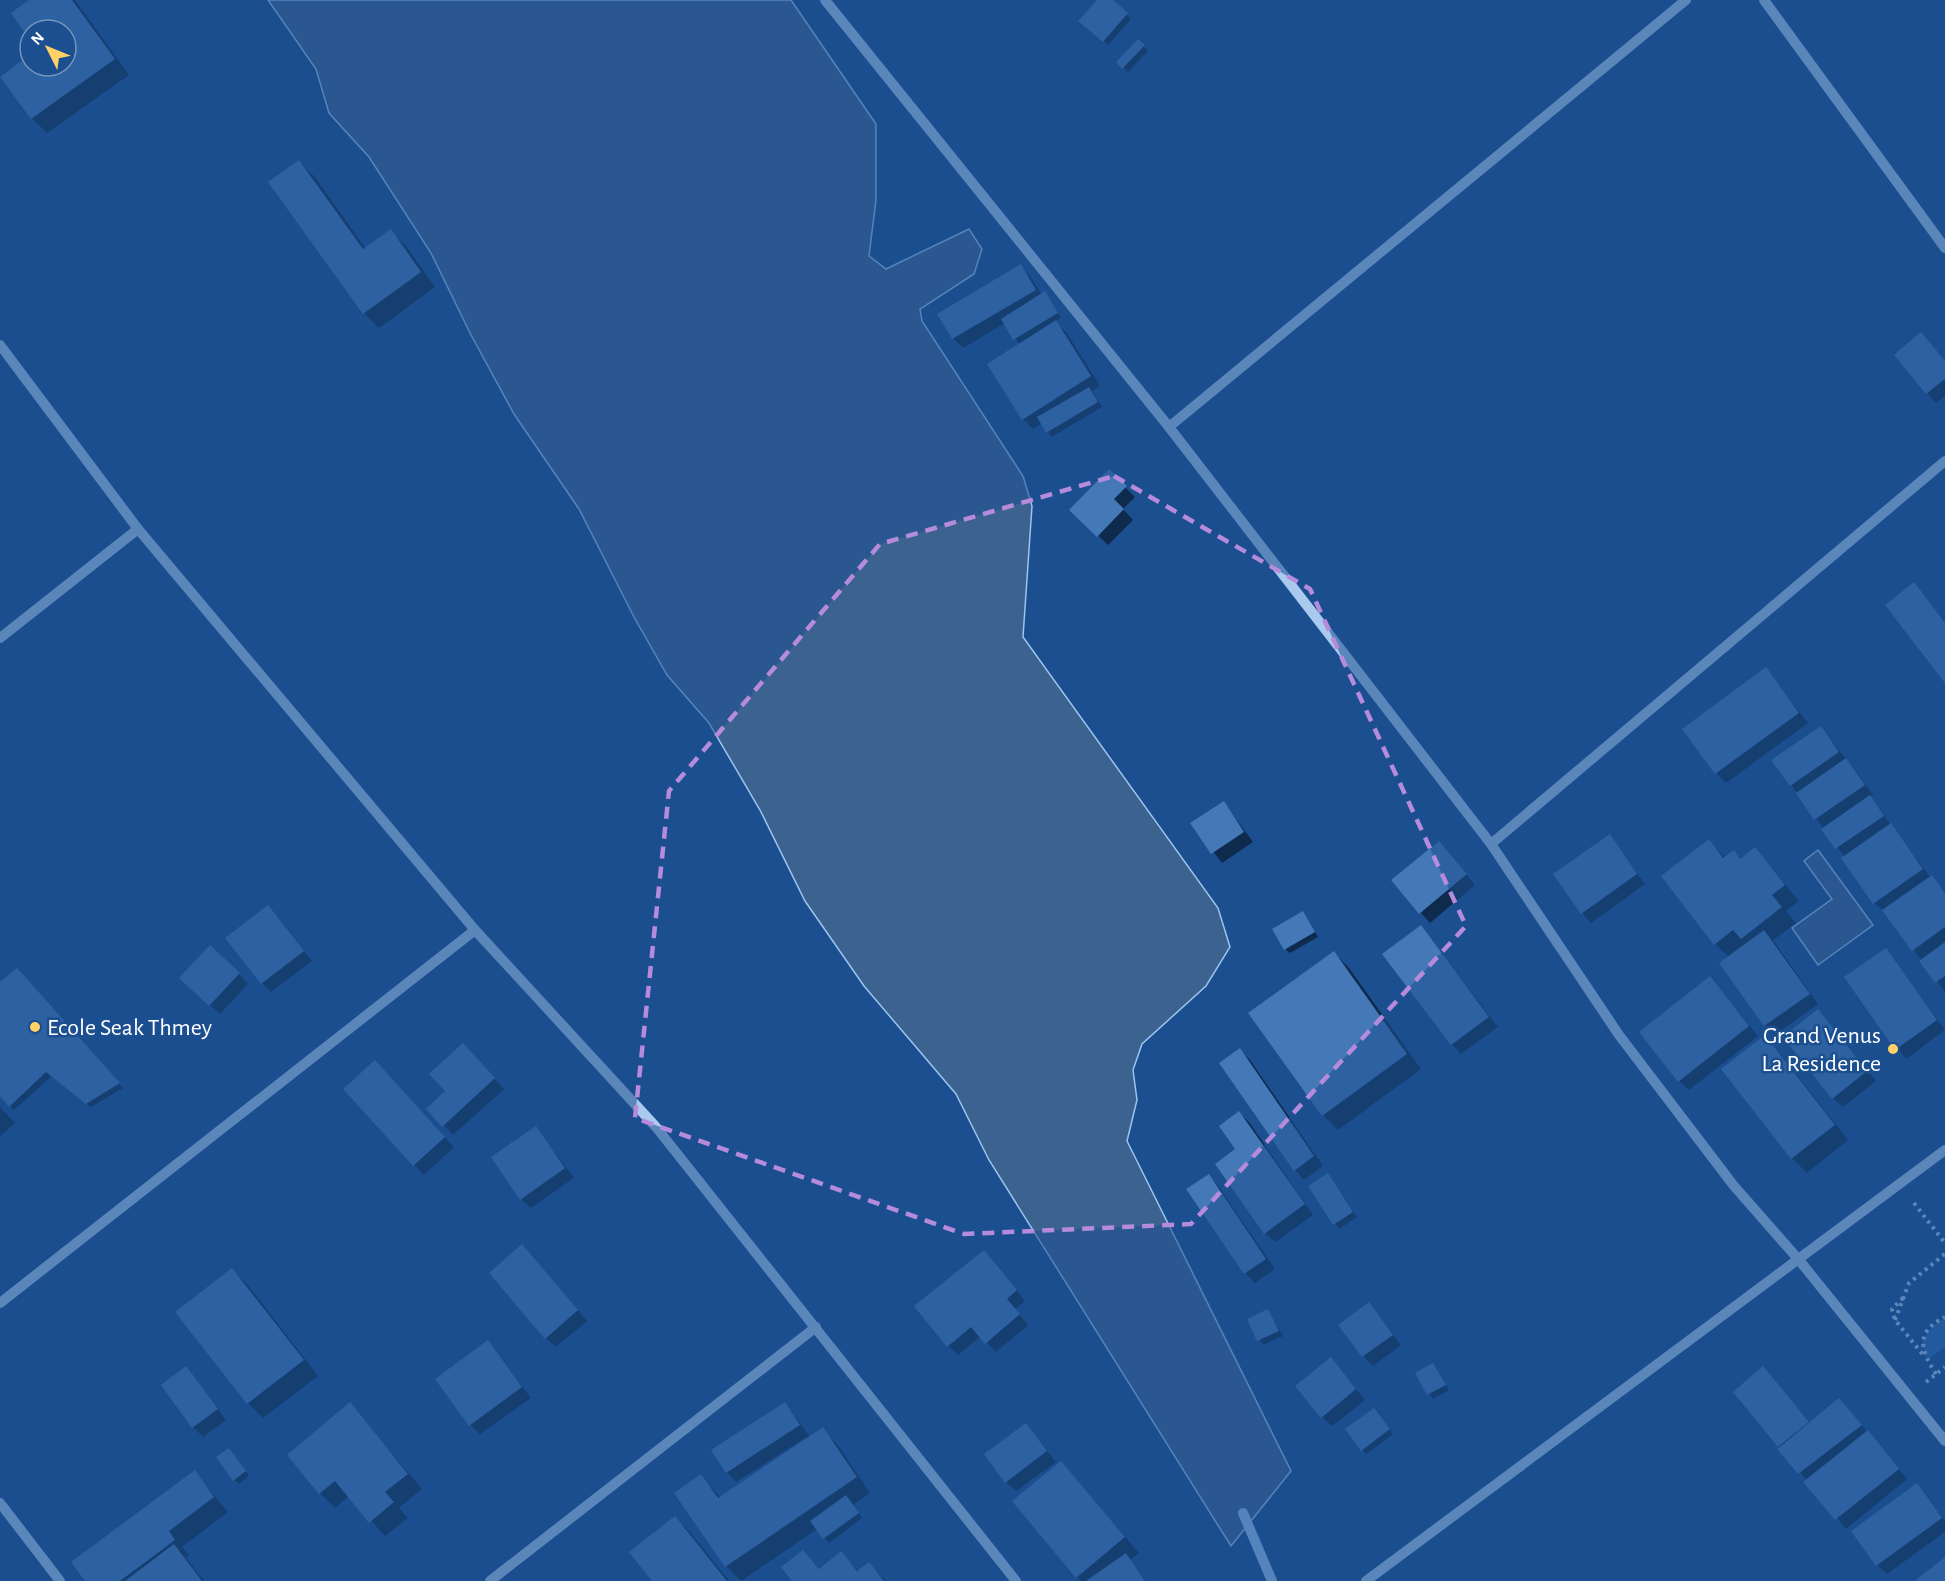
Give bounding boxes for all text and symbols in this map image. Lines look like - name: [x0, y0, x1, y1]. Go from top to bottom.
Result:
- north arrow: [18, 18, 78, 78]
- text: N: [28, 29, 47, 48]
- place label: Ecole Seak Thmey: [47, 1016, 212, 1040]
- marker: Ecole Seak Thmey: [28, 1020, 42, 1034]
- place label: Grand Venus La Residence: [1762, 1024, 1881, 1076]
- marker: Grand Venus La Residence: [1886, 1042, 1900, 1056]

